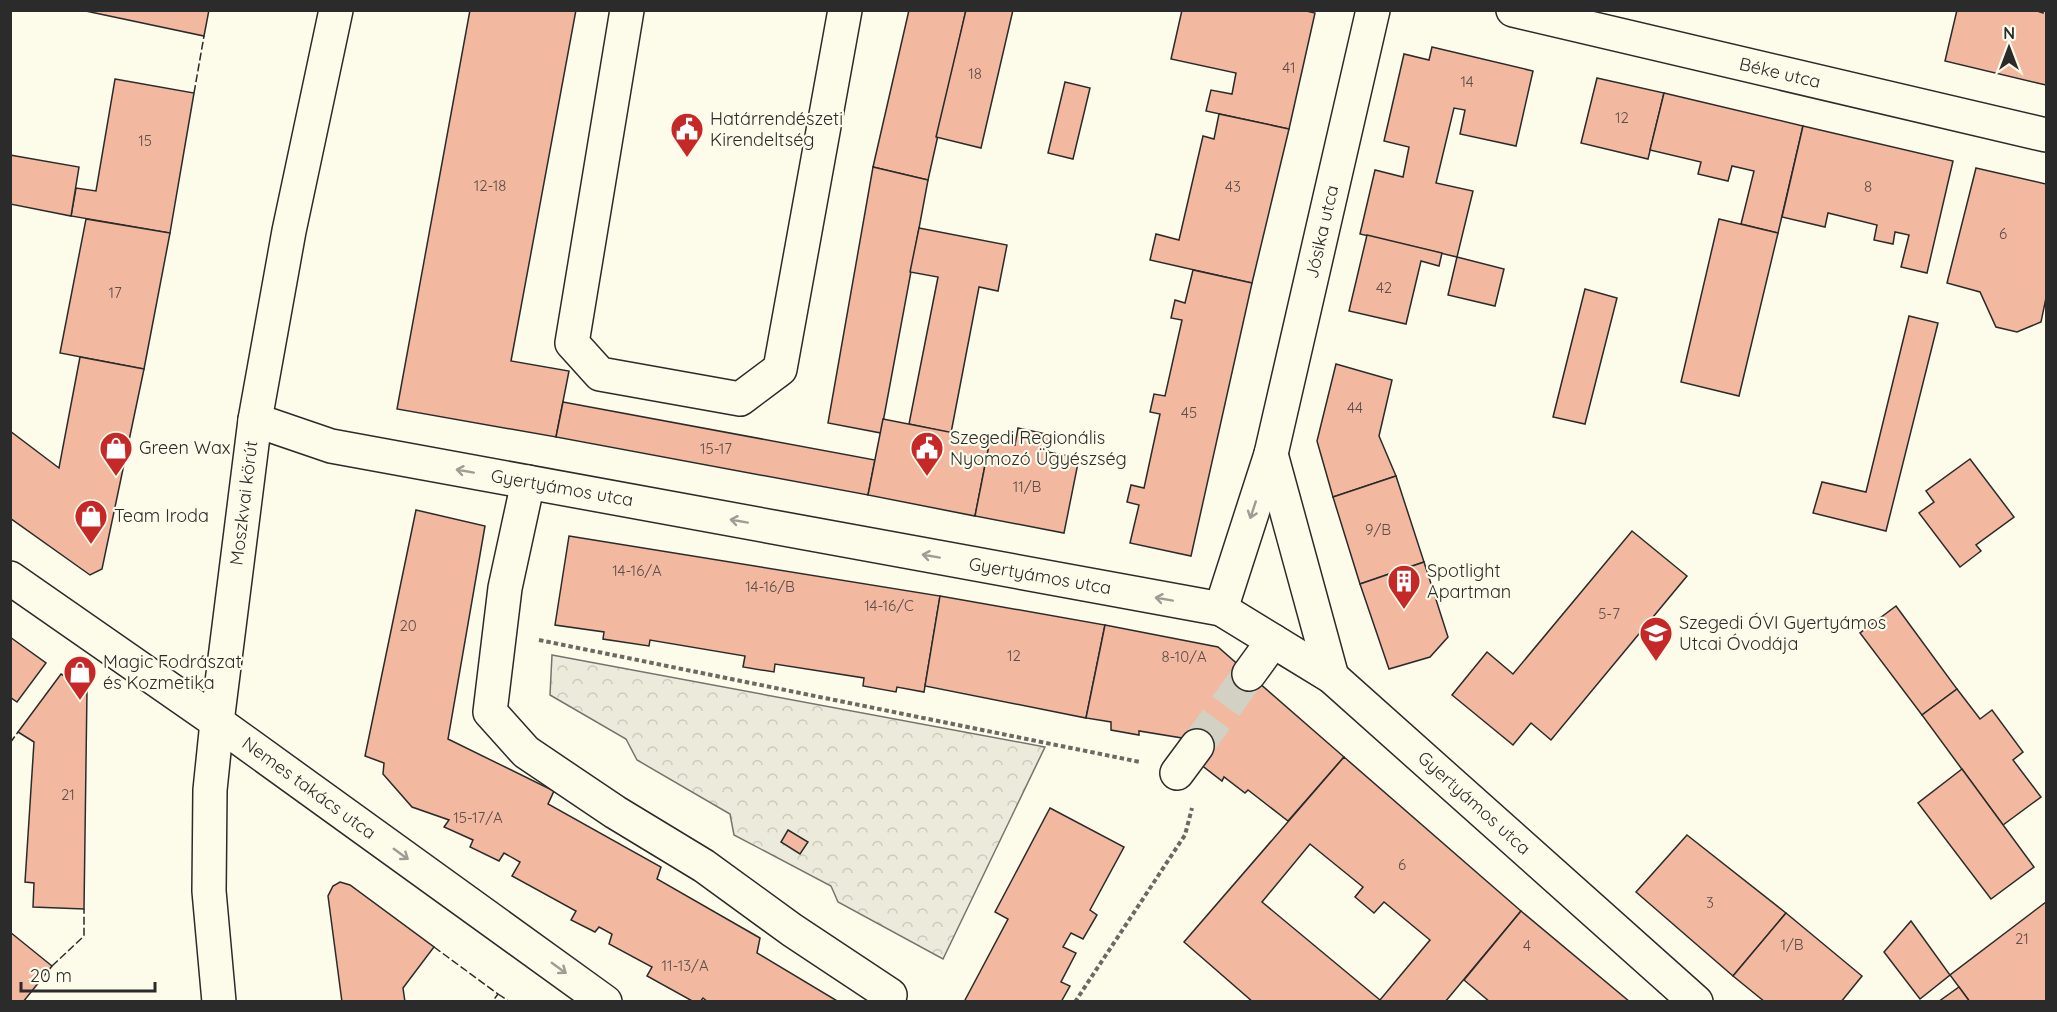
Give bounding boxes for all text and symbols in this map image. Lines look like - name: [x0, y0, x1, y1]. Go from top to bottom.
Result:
- north arrow: [1979, 18, 2039, 78]
- text: N: [2003, 23, 2015, 43]
- street label: Béke utca: [1737, 52, 1823, 93]
- house number: 41: [1282, 58, 1296, 77]
- house number: 18: [968, 64, 982, 83]
- house number: 14: [1460, 72, 1474, 91]
- place label: Határrendészeti Kirendeltség: [710, 107, 843, 151]
- house number: 12: [1615, 108, 1629, 127]
- public building icon: Határrendészeti Kirendeltség: [669, 111, 705, 158]
- house number: 15: [138, 131, 152, 150]
- house number: 12-18: [474, 176, 506, 195]
- house number: 43: [1225, 177, 1241, 196]
- house number: 8: [1864, 177, 1872, 196]
- street label: Jósika utca: [1300, 183, 1343, 281]
- house number: 6: [1999, 224, 2007, 243]
- house number: 42: [1376, 278, 1392, 297]
- house number: 17: [108, 283, 122, 302]
- house number: 44: [1347, 398, 1363, 417]
- house number: 45: [1181, 403, 1197, 422]
- place label: Szegedi Regionális Nyomozó Ügyészség: [950, 426, 1127, 470]
- shop icon: Green Wax: [98, 430, 134, 477]
- public building icon: Szegedi Regionális Nyomozó Ügyészség: [909, 430, 945, 477]
- place label: Green Wax: [139, 436, 231, 459]
- street label: Moszkvai körút: [224, 439, 263, 567]
- house number: 15-17: [700, 439, 732, 458]
- street label: Gyertyámos utca: [489, 464, 635, 511]
- one-way arrow: [455, 465, 475, 476]
- house number: 11/B: [1013, 477, 1042, 496]
- shop icon: Team Iroda: [73, 498, 109, 545]
- one-way arrow: [1247, 500, 1258, 519]
- place label: Team Iroda: [114, 504, 209, 527]
- one-way arrow: [730, 515, 749, 526]
- house number: 9/B: [1365, 520, 1391, 539]
- one-way arrow: [921, 550, 941, 561]
- street label: Gyertyámos utca: [967, 552, 1113, 599]
- place label: Spotlight Apartman: [1427, 559, 1511, 603]
- house number: 14-16/A: [612, 561, 662, 580]
- building icon: Spotlight Apartman: [1386, 563, 1422, 610]
- house number: 14-16/B: [745, 577, 795, 596]
- one-way arrow: [1155, 593, 1174, 604]
- house number: 14-16/C: [864, 596, 914, 615]
- house number: 5-7: [1598, 604, 1620, 623]
- place label: Szegedi ÓVI Gyertyámos Utcai Óvodája: [1679, 611, 1886, 655]
- school or university icon: Szegedi ÓVI Gyertyámos Utcai Óvodája: [1638, 615, 1674, 662]
- house number: 20: [399, 616, 417, 635]
- house number: 12: [1007, 646, 1021, 665]
- house number: 8-10/A: [1161, 647, 1207, 666]
- place label: Magic Fodrászat és Kozmetika: [103, 650, 242, 694]
- shop icon: Magic Fodrászat és Kozmetika: [62, 654, 98, 701]
- street label: Nemes takács utca: [238, 731, 381, 844]
- street label: Gyertyámos utca: [1413, 746, 1536, 859]
- house number: 21: [61, 785, 75, 804]
- house number: 15-17/A: [453, 808, 503, 827]
- one-way arrow: [392, 848, 408, 860]
- house number: 6: [1398, 855, 1406, 874]
- house number: 3: [1706, 893, 1714, 912]
- house number: 21: [2015, 929, 2029, 948]
- house number: 1/B: [1780, 935, 1804, 954]
- house number: 4: [1523, 936, 1531, 955]
- scale bar: [21, 955, 154, 993]
- house number: 11-13/A: [661, 956, 709, 975]
- one-way arrow: [551, 962, 567, 974]
- text: 20 m: [30, 964, 72, 987]

